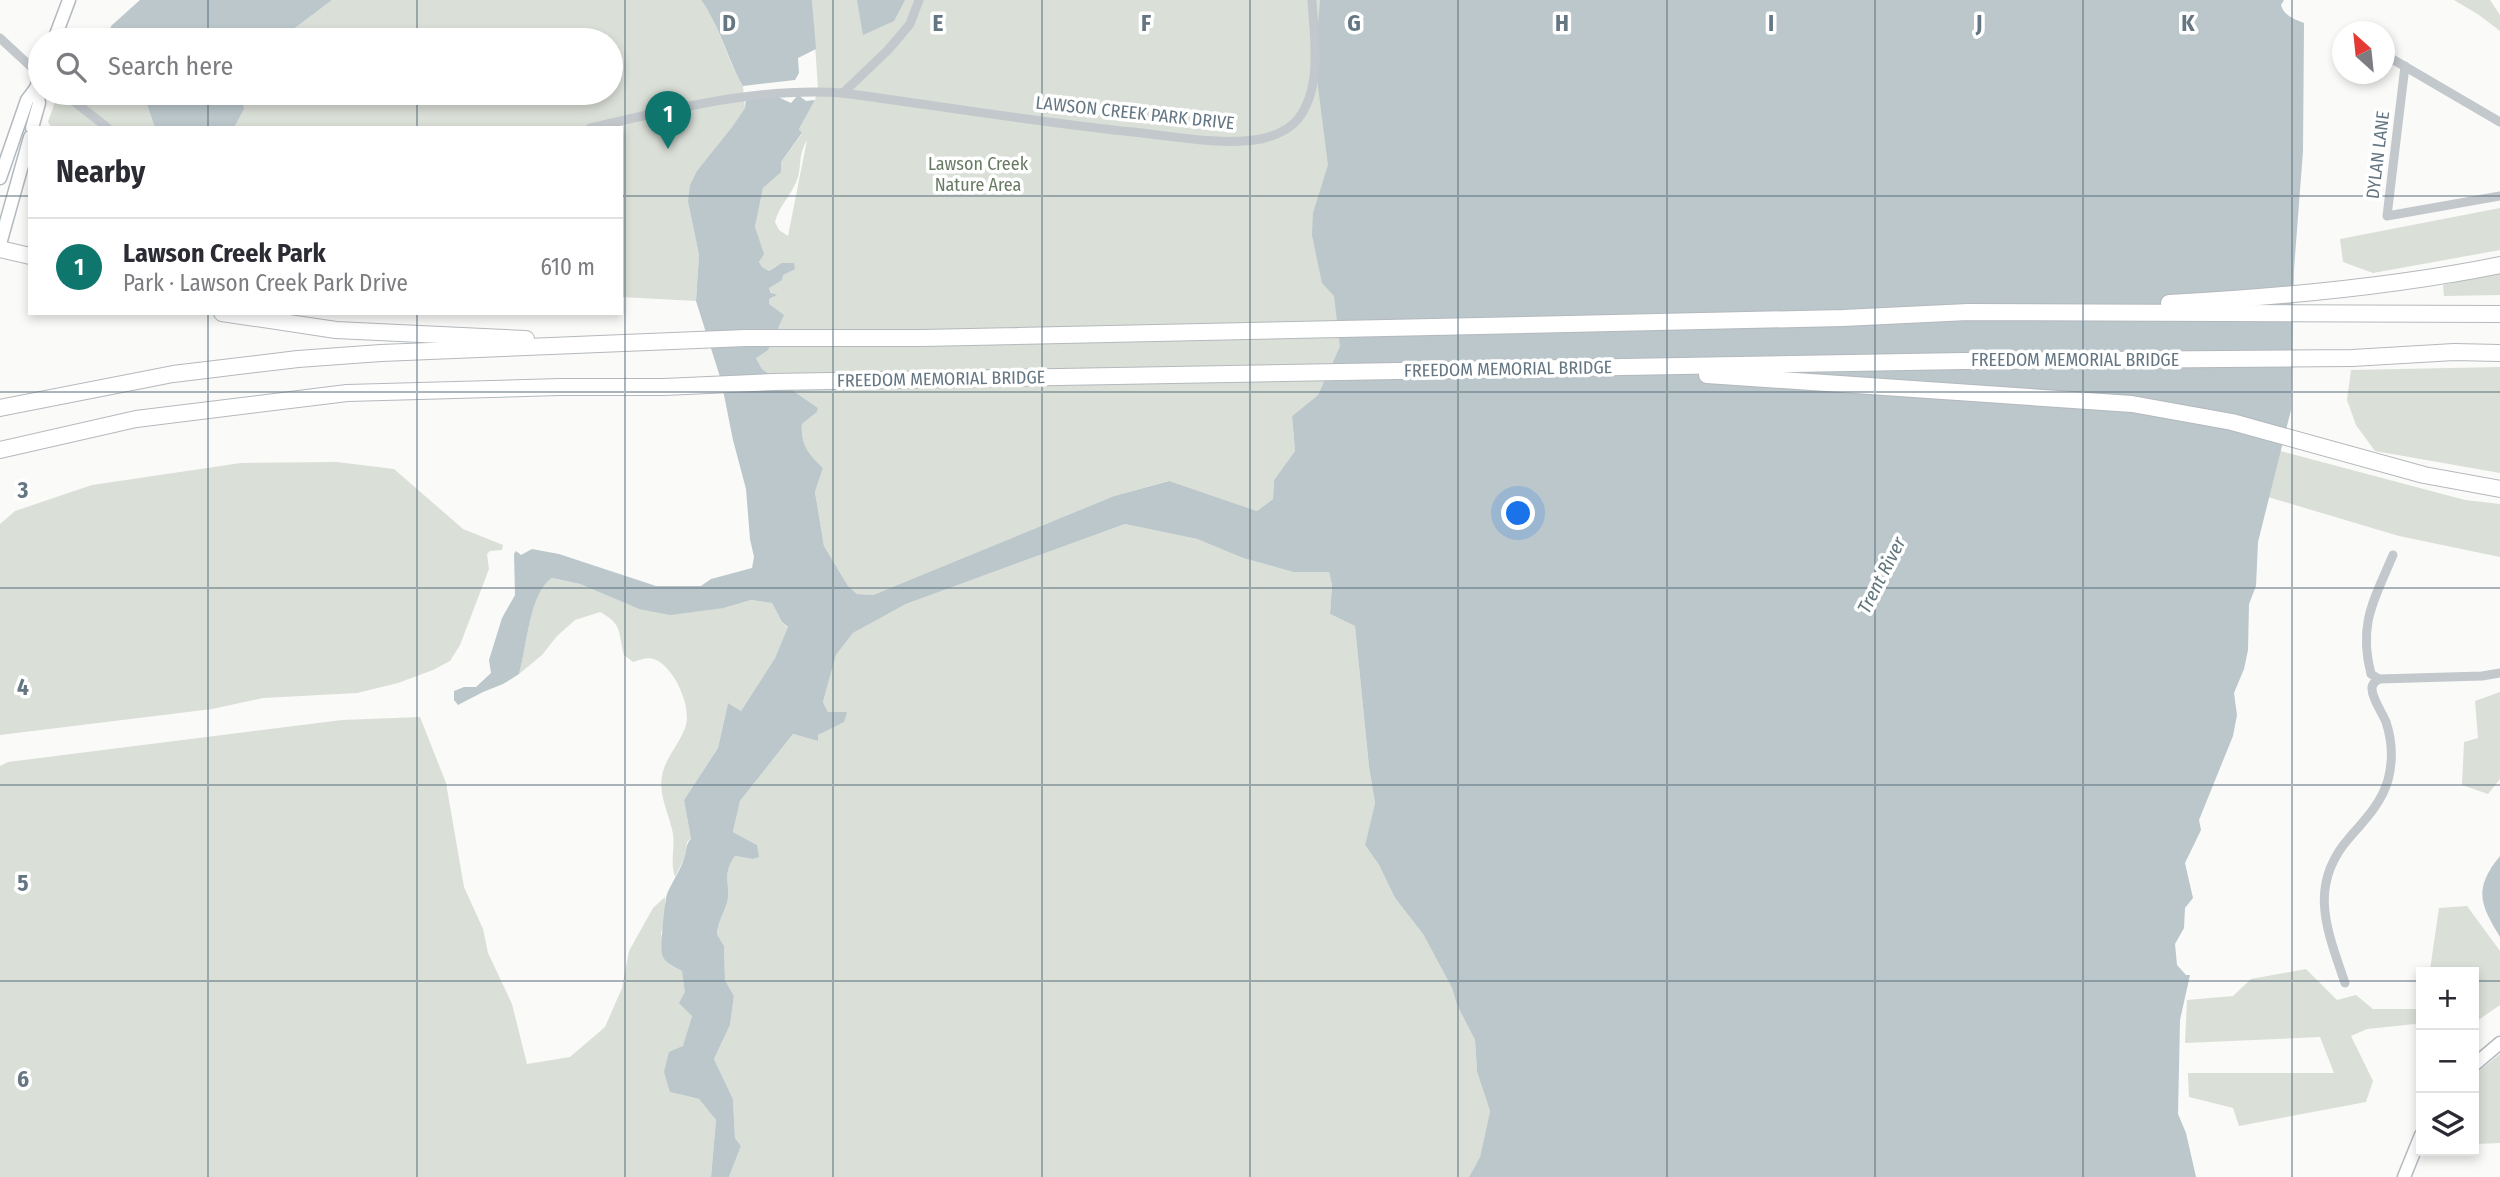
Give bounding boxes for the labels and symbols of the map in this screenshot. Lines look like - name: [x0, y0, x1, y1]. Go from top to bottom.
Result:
- text: D: [722, 9, 736, 37]
- text: E: [933, 9, 944, 37]
- text: F: [1141, 9, 1151, 37]
- text: G: [1347, 9, 1361, 37]
- text: H: [1555, 9, 1569, 37]
- text: I: [1768, 9, 1774, 37]
- text: J: [1975, 9, 1982, 37]
- text: K: [2181, 9, 2195, 37]
- north arrow: [2332, 21, 2395, 84]
- pin: 1: [645, 91, 691, 149]
- street label: LAWSON CREEK PARK DRIVE: [1035, 92, 1235, 134]
- street label: DYLAN LANE: [2362, 110, 2394, 200]
- park label: Lawson Creek Nature Area: [928, 153, 1029, 196]
- street label: FREEDOM MEMORIAL BRIDGE: [1971, 349, 2179, 371]
- street label: FREEDOM MEMORIAL BRIDGE: [1404, 356, 1612, 382]
- street label: FREEDOM MEMORIAL BRIDGE: [837, 366, 1045, 392]
- text: 3: [17, 476, 29, 504]
- your location: [1501, 496, 1535, 530]
- water label: Trent River: [1852, 532, 1911, 617]
- text: 4: [17, 673, 29, 701]
- text: 5: [17, 869, 29, 897]
- text: 6: [17, 1065, 29, 1093]

